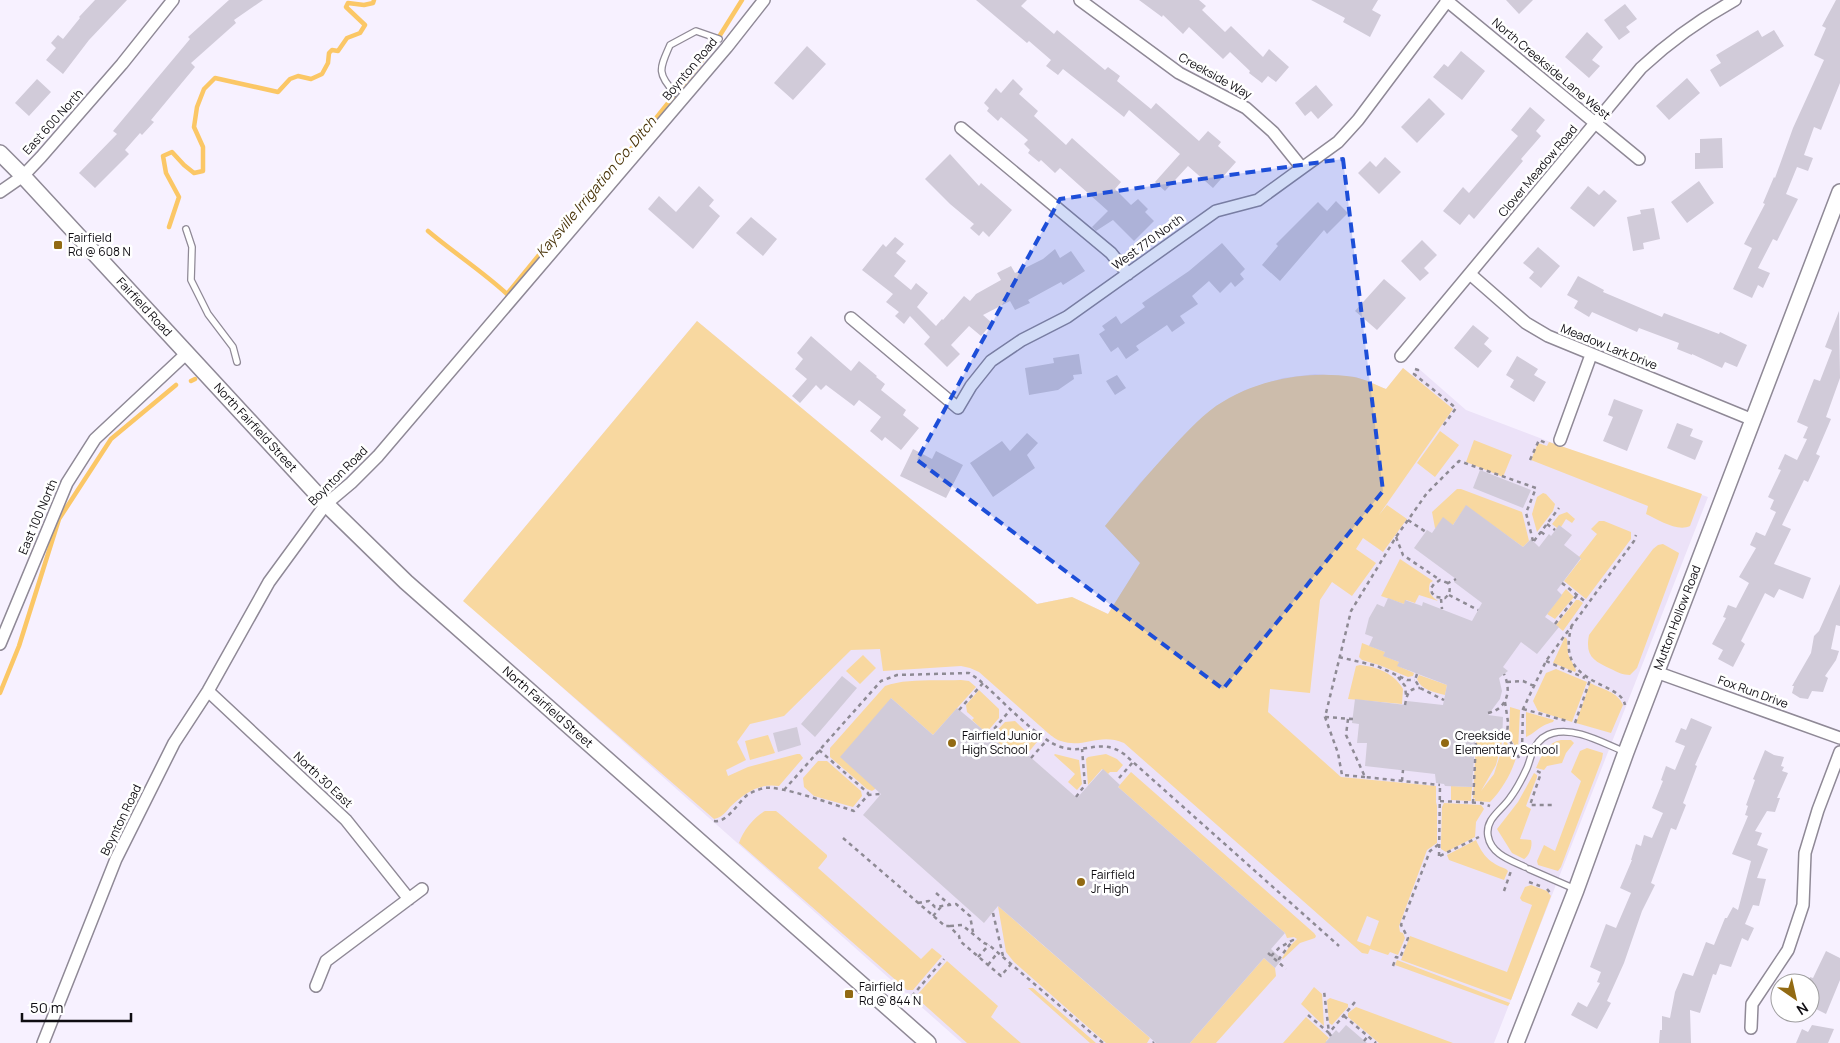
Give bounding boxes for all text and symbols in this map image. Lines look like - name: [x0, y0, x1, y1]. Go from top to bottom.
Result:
- street label: North Creekside Lane West: [1488, 14, 1614, 124]
- street label: Boynton Road: [658, 34, 721, 104]
- street label: Creekside Way: [1175, 48, 1256, 103]
- street label: East 600 North: [19, 85, 87, 158]
- water label: Kaysville Irrigation Co. Ditch: [531, 112, 660, 261]
- street label: Clover Meadow Road: [1494, 121, 1581, 220]
- street label: West 770 North: [1108, 210, 1187, 273]
- place label: Fairfield Rd @ 608 N: [68, 229, 131, 260]
- marker: Fairfield Rd @ 608 N: [52, 239, 64, 251]
- street label: Fairfield Road: [113, 274, 176, 340]
- street label: Meadow Lark Drive: [1558, 319, 1660, 374]
- street label: North Fairfield Street: [210, 379, 301, 476]
- street label: Boynton Road: [304, 442, 371, 509]
- street label: East 100 North: [14, 477, 61, 557]
- street label: Mutton Hollow Road: [1649, 563, 1705, 672]
- street label: North Fairfield Street: [499, 662, 597, 752]
- street label: Fox Run Drive: [1716, 671, 1791, 712]
- place label: Fairfield Junior High School: [962, 727, 1043, 758]
- place label: Creekside Elementary School: [1455, 727, 1558, 758]
- marker: Fairfield Junior High School: [946, 737, 958, 749]
- marker: Creekside Elementary School: [1439, 737, 1451, 749]
- street label: North 30 East: [290, 748, 357, 812]
- street label: Boynton Road: [96, 781, 145, 858]
- place label: Fairfield Jr High: [1091, 866, 1135, 897]
- marker: Fairfield Jr High: [1075, 876, 1087, 888]
- north arrow: [1770, 973, 1820, 1023]
- place label: Fairfield Rd @ 844 N: [859, 978, 921, 1009]
- marker: Fairfield Rd @ 844 N: [843, 988, 855, 1000]
- scale bar: [22, 990, 131, 1022]
- text: 50 m: [30, 997, 64, 1018]
- text: N: [1793, 999, 1812, 1020]

